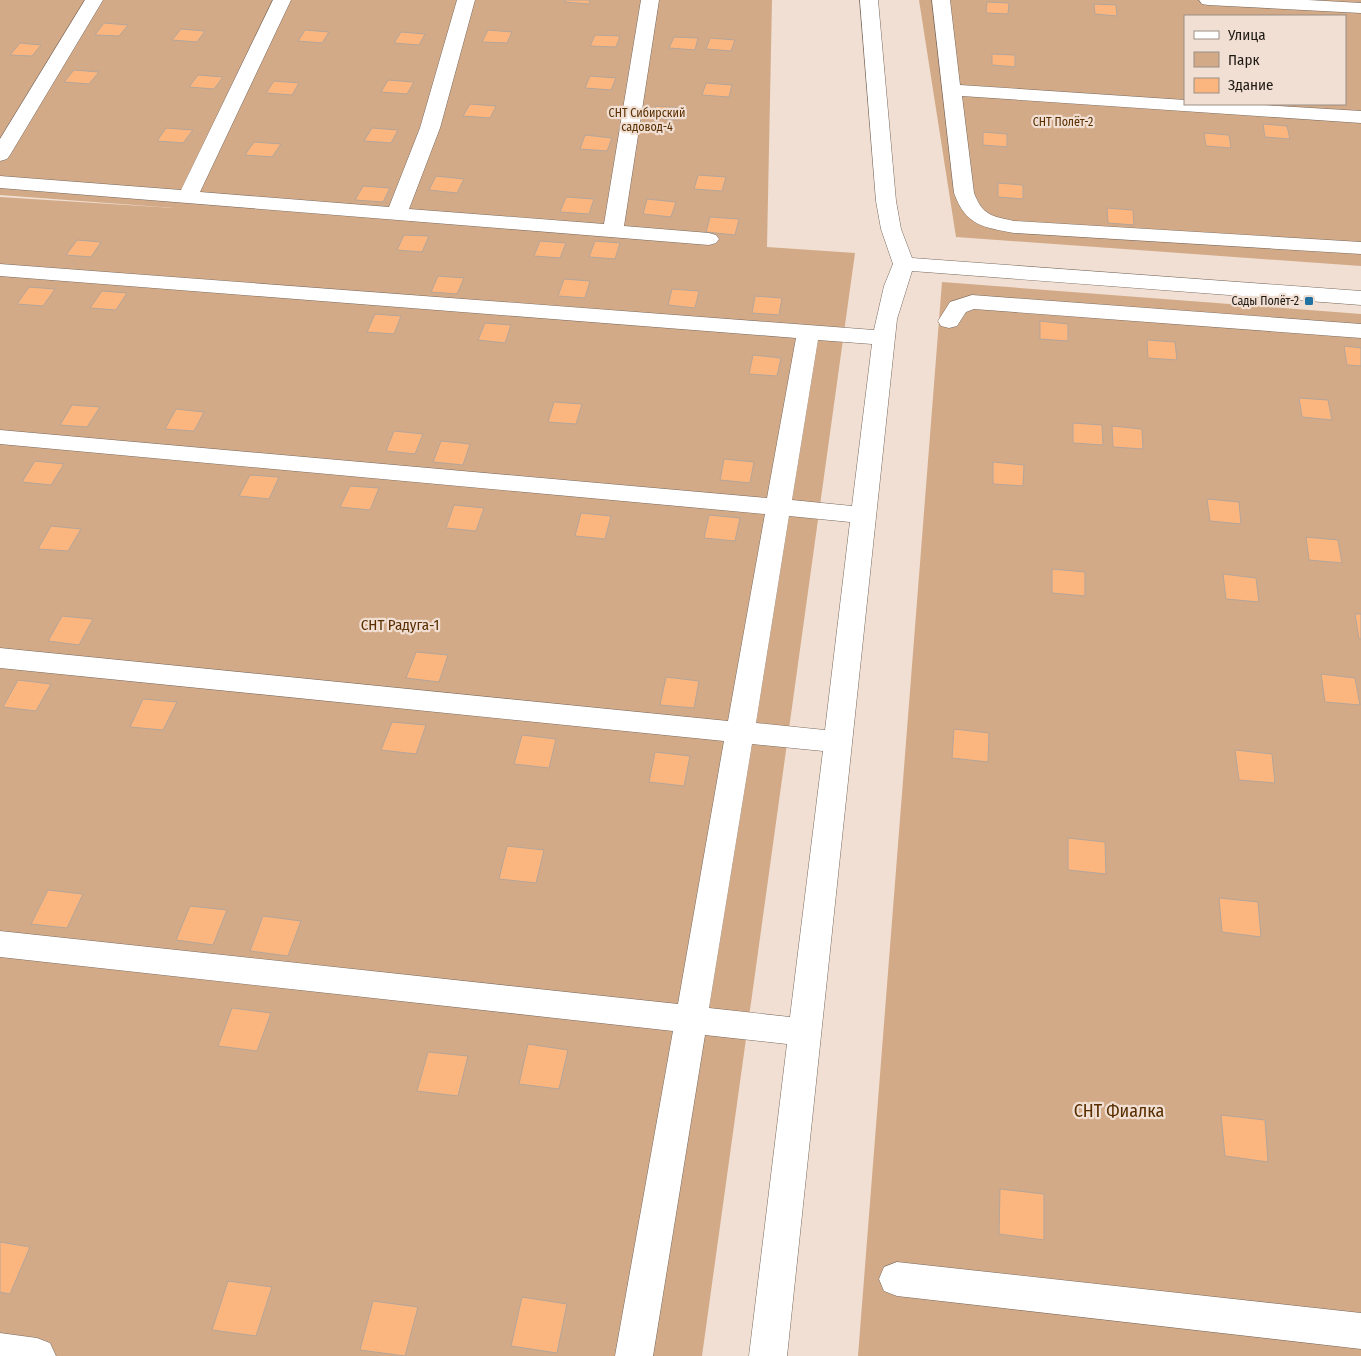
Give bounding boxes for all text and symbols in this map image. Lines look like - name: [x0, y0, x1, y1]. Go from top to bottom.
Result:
- legend: [1184, 15, 1346, 105]
- text: Улица: [1227, 26, 1266, 44]
- text: Парк: [1228, 51, 1259, 69]
- text: Здание: [1228, 76, 1274, 94]
- park label: СНТ Сибирский садовод-4: [609, 106, 685, 134]
- park label: СНТ Полёт-2: [1033, 115, 1093, 129]
- place label: Сады Полёт-2: [1231, 294, 1299, 308]
- marker: Сады Полёт-2: [1303, 295, 1315, 307]
- park label: СНТ Радуга-1: [361, 616, 439, 634]
- park label: СНТ Фиалка: [1074, 1100, 1164, 1122]

